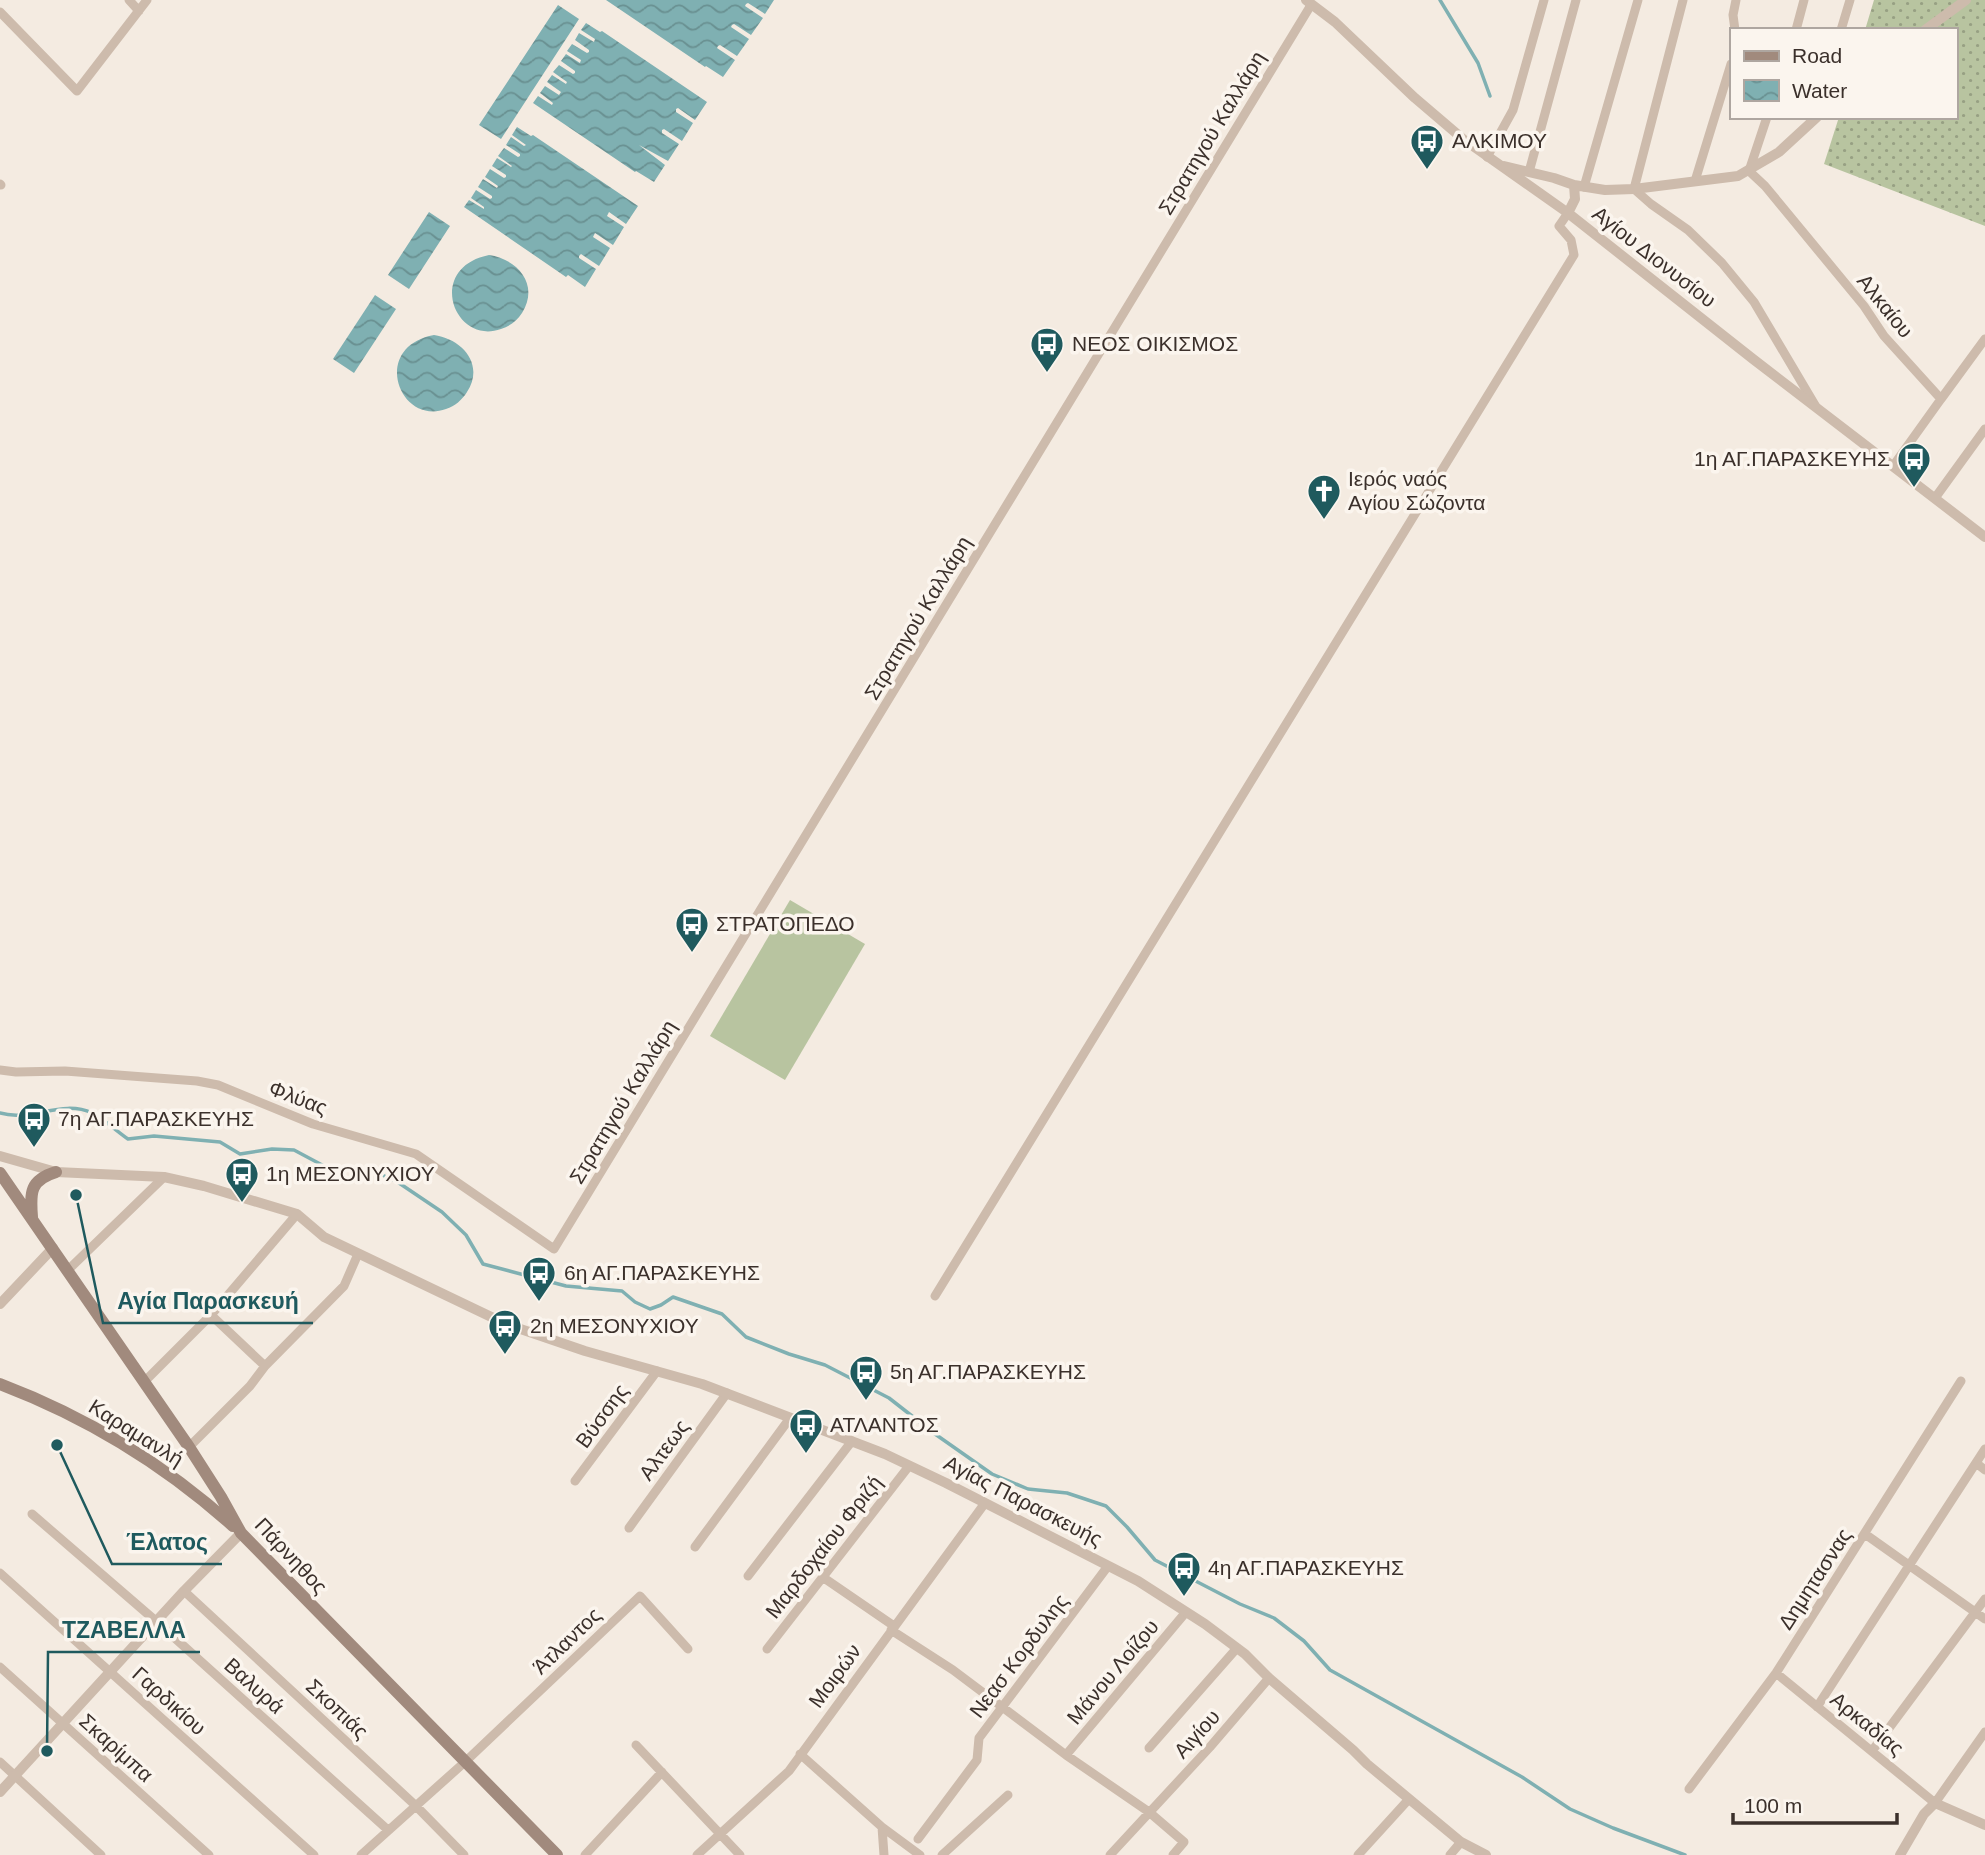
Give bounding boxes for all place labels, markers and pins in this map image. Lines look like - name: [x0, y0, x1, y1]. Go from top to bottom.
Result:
- bus stop icon: ΑΛΚΙΜΟΥ: [1408, 122, 1446, 171]
- place label: ΑΛΚΙΜΟΥ: [1452, 129, 1547, 152]
- bus stop icon: ΝΕΟΣ ΟΙΚΙΣΜΟΣ: [1028, 325, 1066, 374]
- place label: ΝΕΟΣ ΟΙΚΙΣΜΟΣ: [1072, 332, 1238, 355]
- bus stop icon: 1η ΑΓ.ΠΑΡΑΣΚΕΥΗΣ: [1895, 440, 1933, 489]
- place label: 1η ΑΓ.ΠΑΡΑΣΚΕΥΗΣ: [1694, 447, 1890, 470]
- place label: Ιερός ναός Αγίου Σώζοντα: [1348, 467, 1485, 514]
- church icon: Ιερός ναός Αγίου Σώζοντα: [1305, 472, 1343, 521]
- bus stop icon: ΣΤΡΑΤΟΠΕΔΟ: [673, 905, 711, 954]
- place label: ΣΤΡΑΤΟΠΕΔΟ: [716, 912, 855, 935]
- bus stop icon: 7η ΑΓ.ΠΑΡΑΣΚΕΥΗΣ: [15, 1100, 53, 1149]
- place label: 7η ΑΓ.ΠΑΡΑΣΚΕΥΗΣ: [58, 1107, 254, 1130]
- bus stop icon: 1η ΜΕΣΟΝΥΧΙΟΥ: [223, 1155, 261, 1204]
- place label: 1η ΜΕΣΟΝΥΧΙΟΥ: [266, 1162, 435, 1185]
- bus stop icon: 6η ΑΓ.ΠΑΡΑΣΚΕΥΗΣ: [520, 1254, 558, 1303]
- place label: 6η ΑΓ.ΠΑΡΑΣΚΕΥΗΣ: [564, 1261, 760, 1284]
- callout: Αγία Παρασκευή: [103, 1279, 313, 1323]
- bus stop icon: 2η ΜΕΣΟΝΥΧΙΟΥ: [486, 1307, 524, 1356]
- place label: 2η ΜΕΣΟΝΥΧΙΟΥ: [530, 1314, 699, 1337]
- bus stop icon: 5η ΑΓ.ΠΑΡΑΣΚΕΥΗΣ: [847, 1353, 885, 1402]
- place label: 5η ΑΓ.ΠΑΡΑΣΚΕΥΗΣ: [890, 1360, 1086, 1383]
- bus stop icon: ΑΤΛΑΝΤΟΣ: [787, 1406, 825, 1455]
- place label: ΑΤΛΑΝΤΟΣ: [830, 1413, 939, 1436]
- callout: Έλατος: [112, 1520, 222, 1564]
- bus stop icon: 4η ΑΓ.ΠΑΡΑΣΚΕΥΗΣ: [1165, 1549, 1203, 1598]
- place label: 4η ΑΓ.ΠΑΡΑΣΚΕΥΗΣ: [1208, 1556, 1404, 1579]
- callout: ΤΖΑΒΕΛΛΑ: [48, 1608, 200, 1652]

